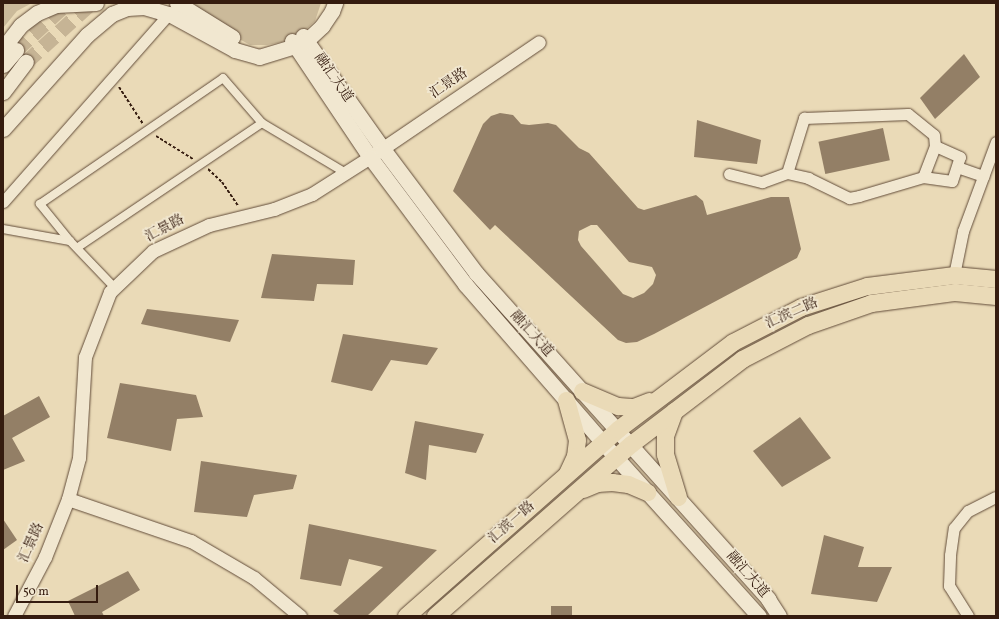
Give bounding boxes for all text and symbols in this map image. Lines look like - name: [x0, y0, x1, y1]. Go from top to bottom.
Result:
- street label: 融汇大道: [310, 50, 356, 106]
- street label: 汇景路: [427, 65, 471, 103]
- street label: 汇景路: [143, 212, 187, 246]
- street label: 汇滨二路: [763, 295, 821, 333]
- street label: 融汇大道: [506, 308, 556, 360]
- street label: 汇滨一路: [485, 498, 539, 548]
- street label: 汇景路: [16, 520, 48, 566]
- street label: 融汇大道: [722, 548, 772, 602]
- scale bar: [18, 577, 100, 603]
- text: 50 m: [23, 584, 49, 600]

